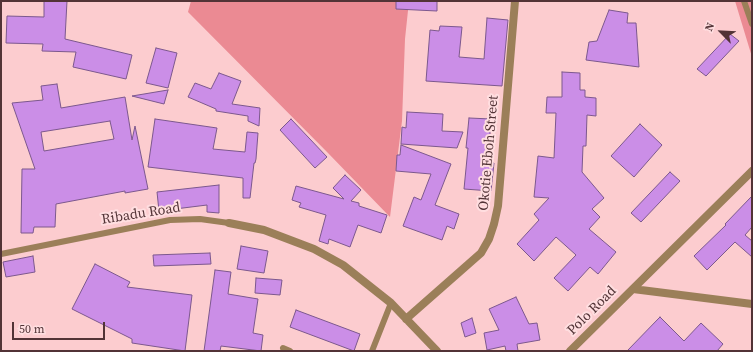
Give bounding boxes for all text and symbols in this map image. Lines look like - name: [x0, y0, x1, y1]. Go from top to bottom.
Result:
- north arrow: [701, 12, 741, 52]
- text: N: [701, 20, 718, 34]
- street label: Okotie Eboh Street: [476, 95, 502, 211]
- street label: Ribadu Road: [100, 199, 182, 229]
- street label: Polo Road: [564, 283, 620, 339]
- scale bar: [14, 314, 107, 340]
- text: 50 m: [19, 321, 45, 337]

